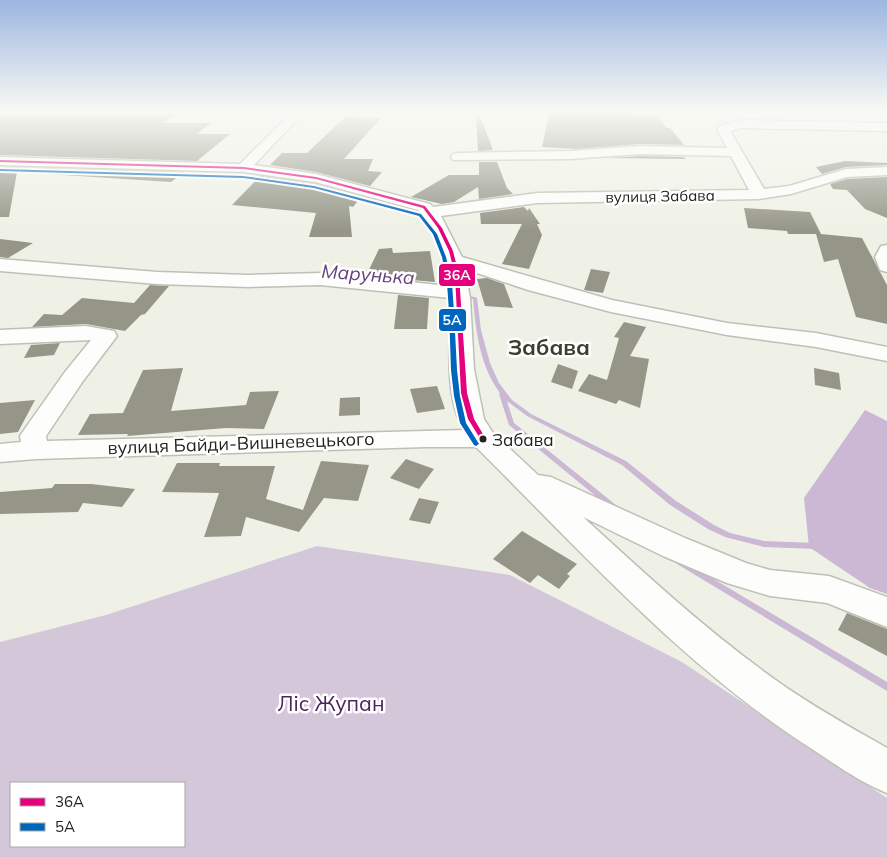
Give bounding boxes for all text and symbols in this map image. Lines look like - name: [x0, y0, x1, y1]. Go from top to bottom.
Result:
- street label: вулиця Забава: [605, 186, 715, 206]
- water label: Марунька: [321, 259, 415, 289]
- line badge: 36А: [438, 263, 476, 287]
- text: 36А: [443, 266, 471, 284]
- line badge: 5А: [438, 308, 467, 332]
- text: 5А: [443, 311, 462, 329]
- district label: Забава: [508, 333, 590, 361]
- street label: вулиця Байди-Вишневецького: [107, 427, 375, 459]
- place label: Забава: [492, 429, 554, 450]
- marker: Забава: [478, 434, 488, 444]
- park label: Ліс Жупан: [278, 690, 384, 716]
- legend: [10, 782, 185, 847]
- text: 36А: [55, 792, 84, 811]
- text: 5А: [55, 817, 75, 836]

